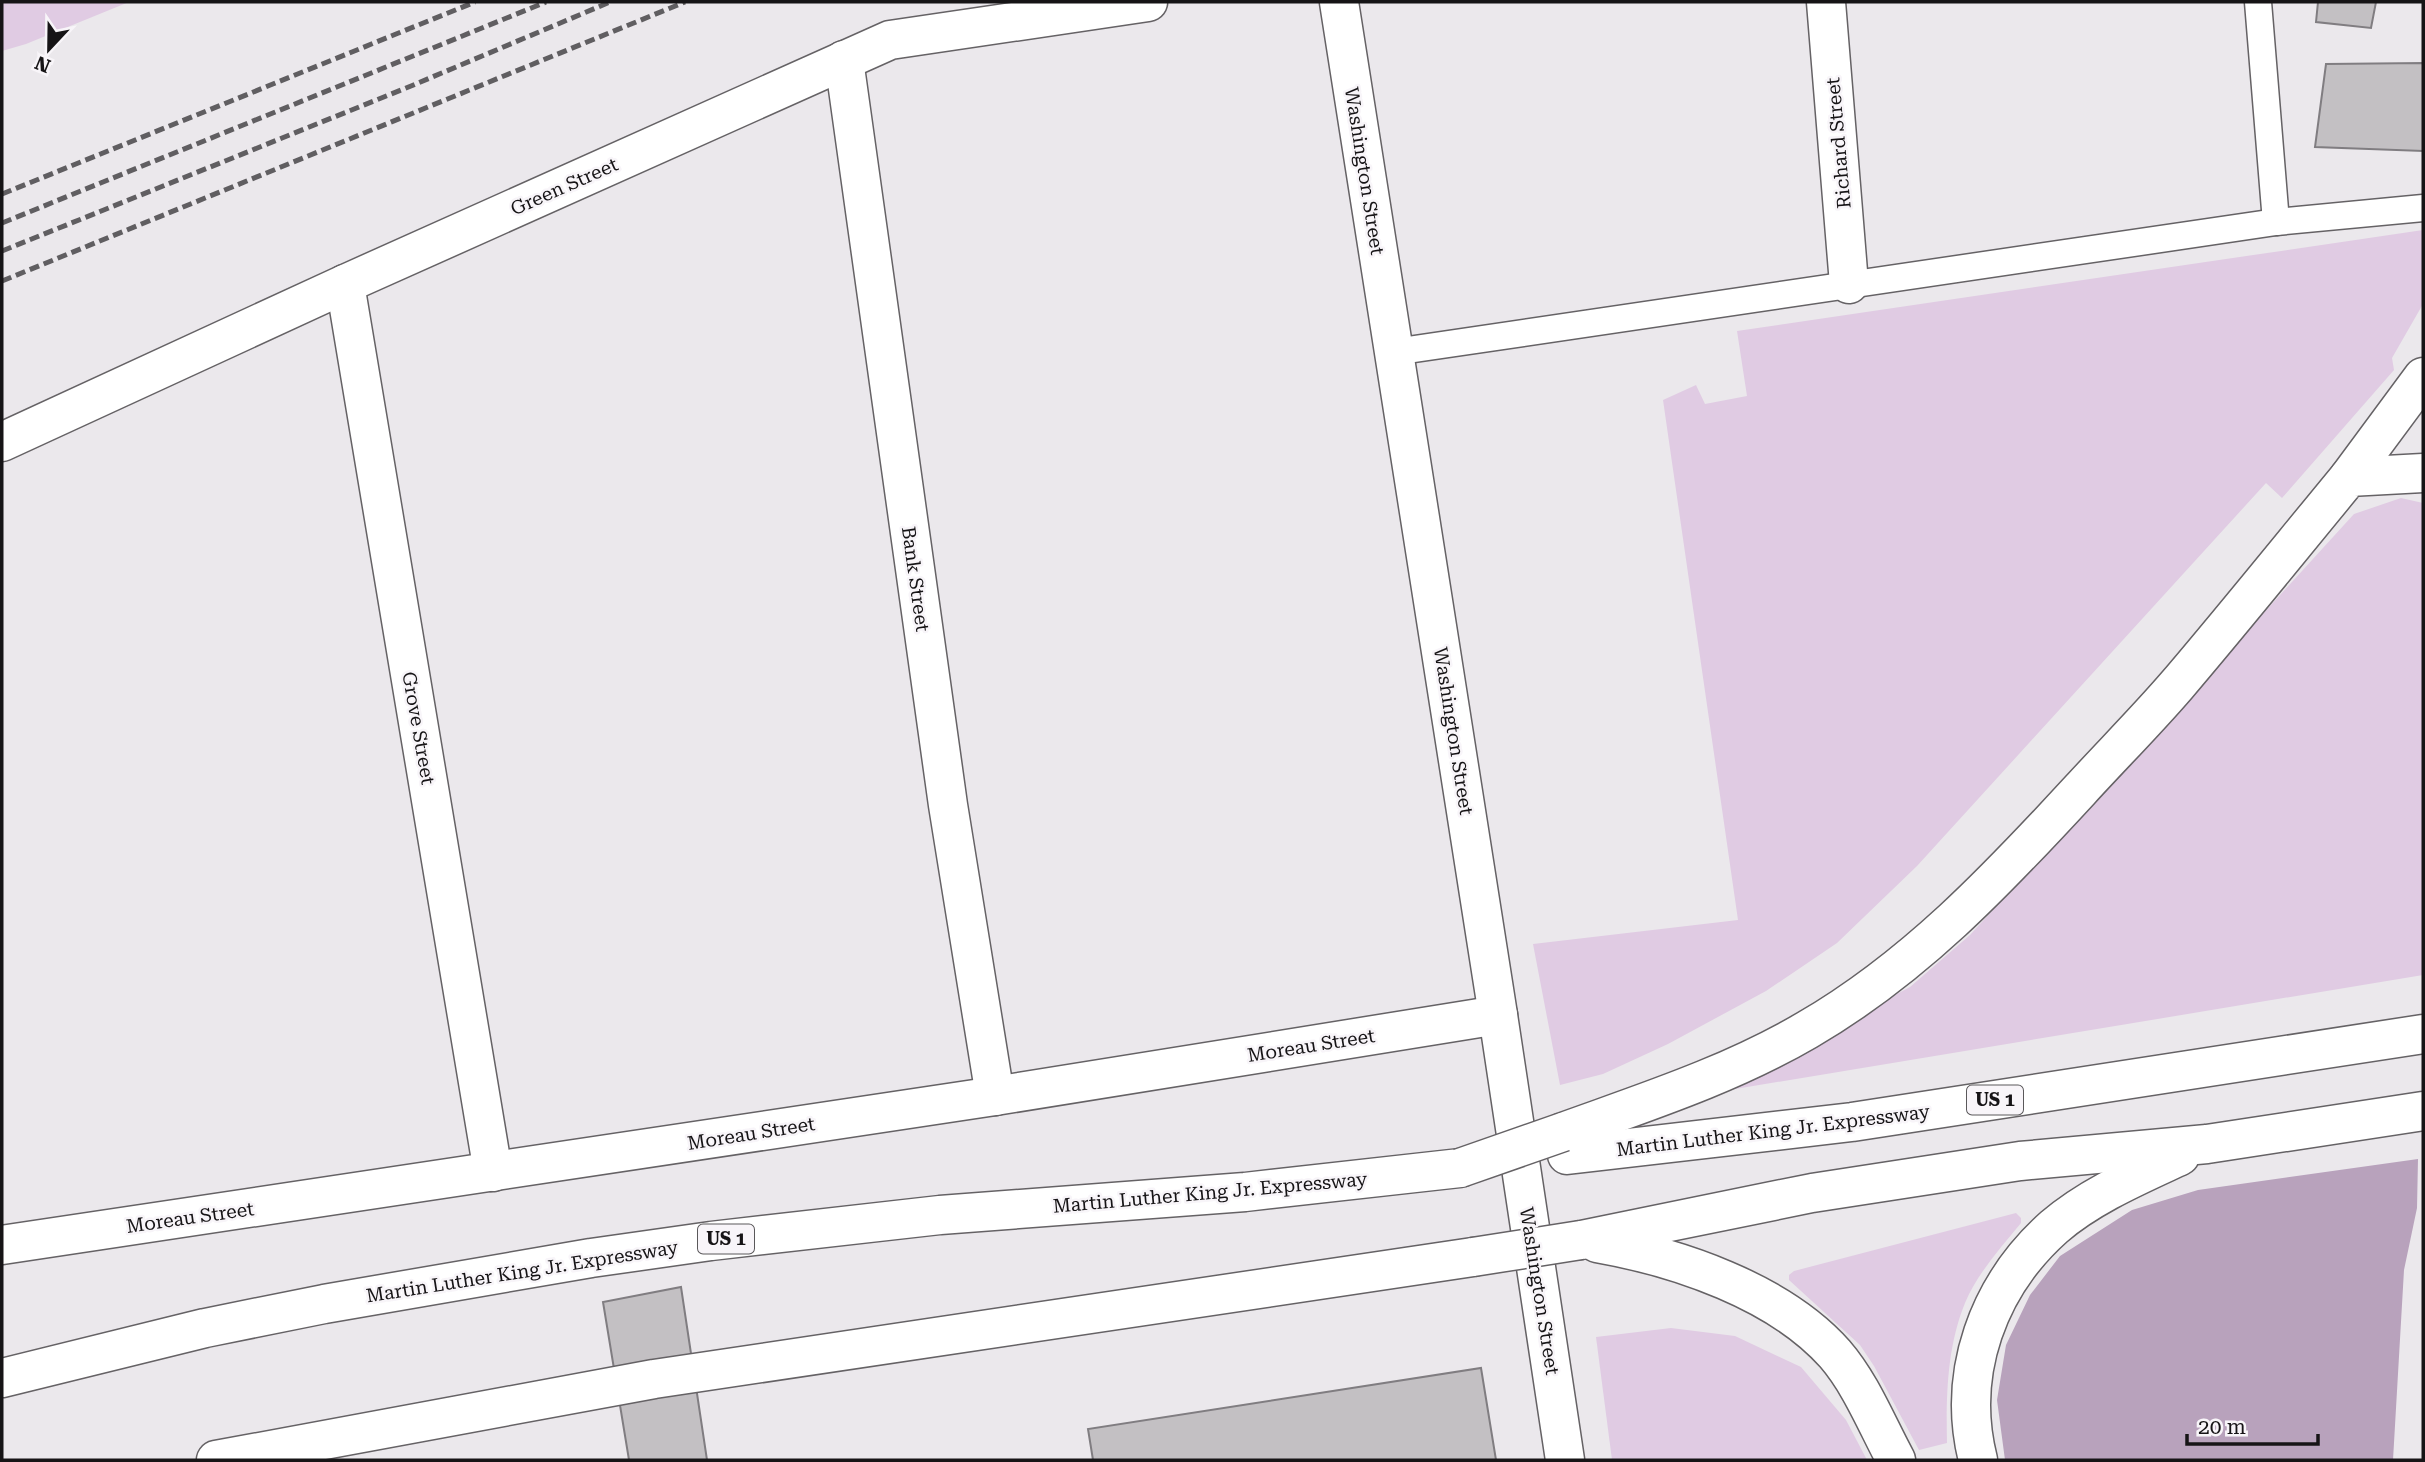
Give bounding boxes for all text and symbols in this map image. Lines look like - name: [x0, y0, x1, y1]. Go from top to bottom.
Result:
- north arrow: [14, 14, 84, 84]
- text: N: [31, 51, 54, 78]
- street label: Richard Street: [1821, 76, 1856, 209]
- street label: Washington Street: [1340, 86, 1389, 257]
- street label: Green Street: [507, 153, 621, 220]
- street label: Bank Street: [897, 525, 934, 633]
- street label: Washington Street: [1429, 646, 1478, 817]
- street label: Grove Street: [397, 670, 440, 786]
- street label: Moreau Street: [1246, 1024, 1377, 1067]
- road number: US 1: [1967, 1086, 2023, 1114]
- street label: Martin Luther King Jr. Expressway: [1615, 1100, 1932, 1161]
- street label: Moreau Street: [686, 1112, 817, 1155]
- street label: Martin Luther King Jr. Expressway: [1052, 1167, 1369, 1218]
- street label: Moreau Street: [125, 1197, 255, 1238]
- street label: Washington Street: [1515, 1206, 1564, 1377]
- road number: US 1: [698, 1224, 754, 1254]
- street label: Martin Luther King Jr. Expressway: [365, 1235, 680, 1308]
- scale bar: [2187, 1402, 2318, 1446]
- text: 20 m: [2198, 1415, 2246, 1439]

